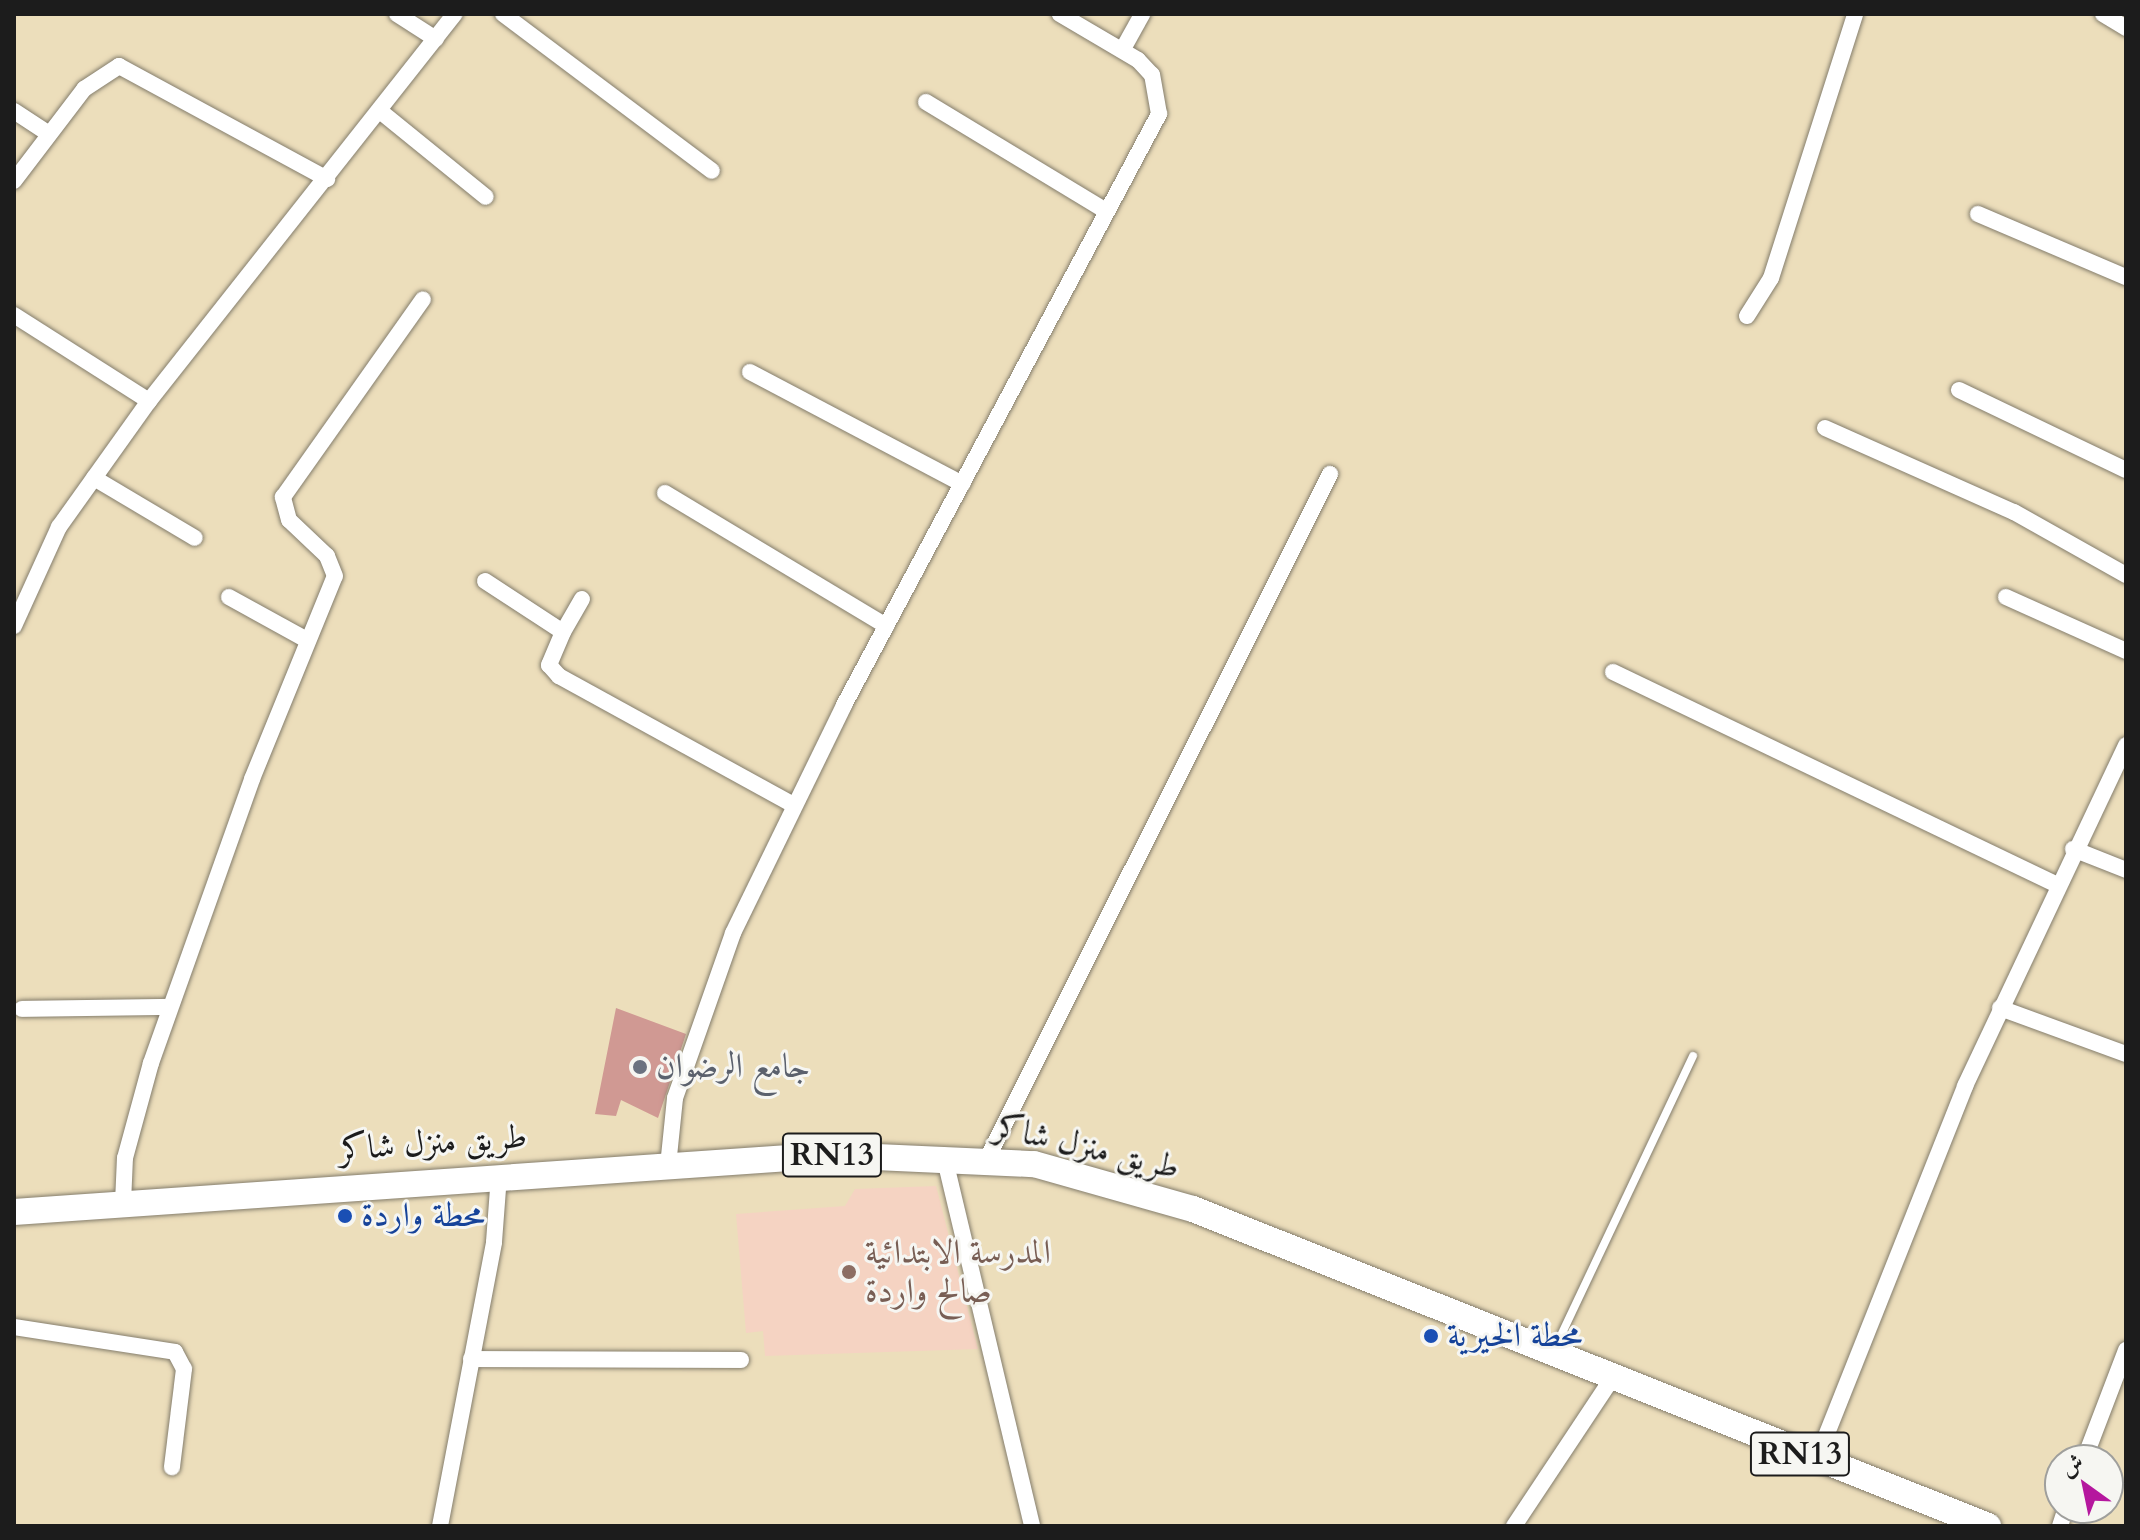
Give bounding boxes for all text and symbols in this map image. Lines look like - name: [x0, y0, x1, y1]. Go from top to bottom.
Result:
- place label: جامع الرضوان: [656, 1047, 810, 1087]
- marker: جامع الرضوان: [631, 1058, 649, 1076]
- street label: طريق منزل شاكر: [991, 1106, 1183, 1188]
- street label: طريق منزل شاكر: [338, 1116, 528, 1170]
- road number: RN13: [780, 1127, 884, 1183]
- place label: محطة واردة: [361, 1196, 485, 1236]
- marker: محطة واردة: [336, 1207, 354, 1225]
- place label: المدرسة الابتدائية صالح واردة: [865, 1232, 1051, 1312]
- marker: المدرسة الابتدائية صالح واردة: [840, 1263, 858, 1281]
- place label: محطة الخيرية: [1447, 1316, 1582, 1356]
- marker: محطة الخيرية: [1422, 1327, 1440, 1345]
- road number: RN13: [1748, 1426, 1852, 1482]
- north arrow: [2044, 1444, 2124, 1524]
- text: ش: [2055, 1447, 2089, 1484]

